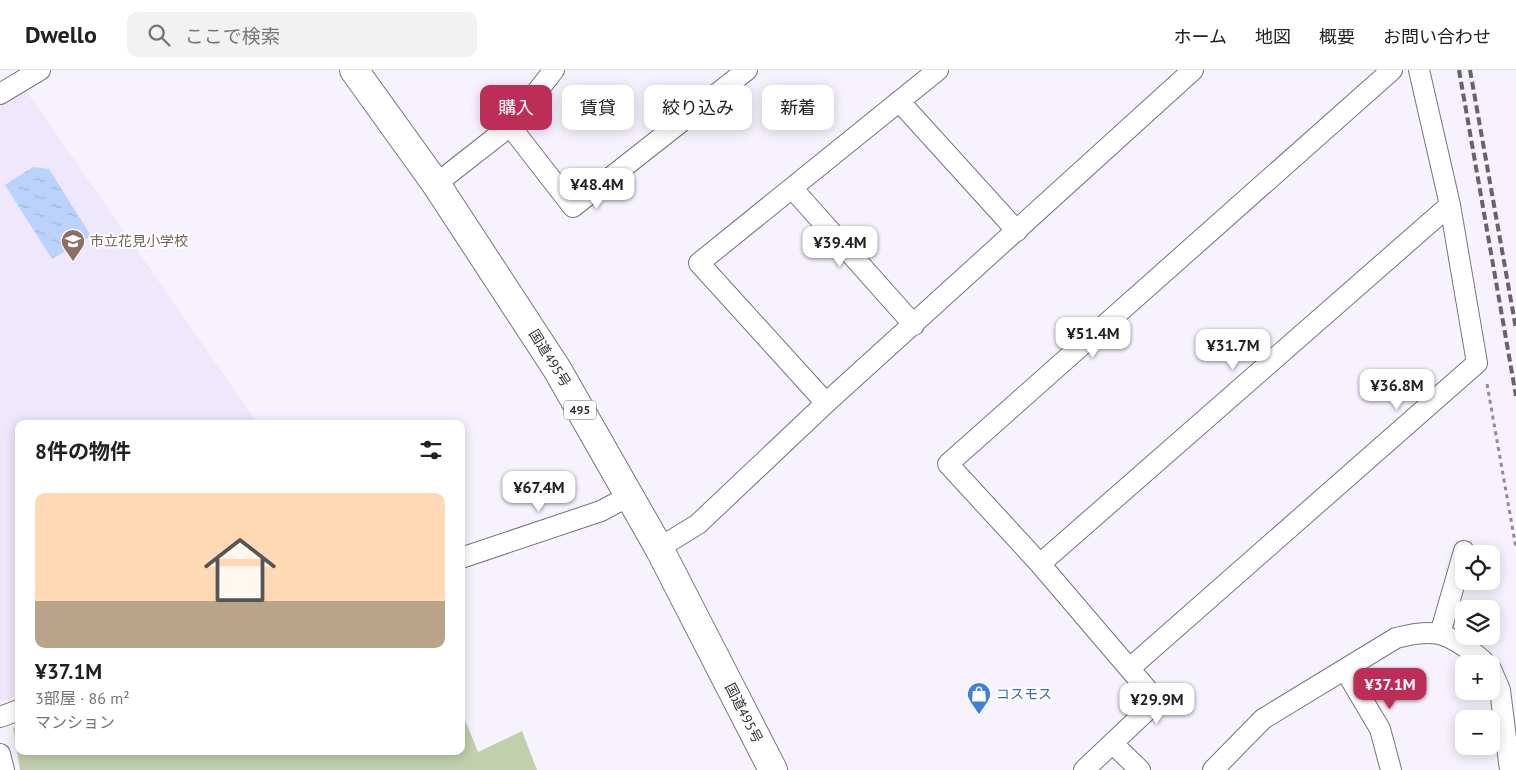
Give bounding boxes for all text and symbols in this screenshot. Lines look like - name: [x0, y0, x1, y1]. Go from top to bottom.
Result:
- search box: [127, 12, 477, 57]
- text: Dwello: [25, 19, 97, 50]
- icon: search: [145, 21, 173, 49]
- text: ここで検索: [185, 24, 280, 48]
- text: ホーム: [1174, 25, 1227, 48]
- text: 地図: [1255, 25, 1291, 48]
- text: 概要: [1319, 25, 1355, 48]
- text: お問い合わせ: [1383, 25, 1491, 48]
- chip: 購入: [480, 85, 552, 130]
- chip: 賃貸: [562, 85, 634, 130]
- chip: 絞り込み: [644, 85, 752, 130]
- chip: 新着: [762, 85, 834, 130]
- pin: ¥48.4M: [556, 168, 638, 210]
- text: ¥48.4M: [570, 174, 624, 194]
- pin: ¥39.4M: [799, 226, 881, 268]
- school or university icon: 市立花見小学校: [60, 228, 86, 262]
- place label: 市立花見小学校: [90, 232, 188, 250]
- text: ¥39.4M: [813, 232, 867, 252]
- pin: ¥51.4M: [1052, 316, 1134, 359]
- text: ¥51.4M: [1066, 323, 1120, 343]
- street label: 国道495号: [525, 326, 575, 390]
- pin: ¥31.7M: [1192, 328, 1274, 371]
- text: ¥31.7M: [1206, 335, 1260, 355]
- pin: ¥36.8M: [1356, 368, 1438, 411]
- text: ¥36.8M: [1370, 375, 1424, 395]
- road number: 495: [564, 400, 596, 420]
- icon: filters: [417, 436, 445, 464]
- text: 8件の物件: [35, 438, 131, 465]
- pin: ¥67.4M: [498, 470, 580, 513]
- text: ¥67.4M: [513, 477, 565, 497]
- icon: home: [195, 525, 285, 615]
- map controls: [1455, 545, 1500, 755]
- button: locate: [1455, 545, 1500, 590]
- button: layers: [1455, 600, 1500, 645]
- button: +: [1455, 655, 1500, 700]
- text: ¥37.1M: [35, 658, 102, 685]
- pin: ¥37.1M: [1349, 668, 1431, 710]
- text: ¥37.1M: [1364, 674, 1416, 694]
- street label: 国道495号: [721, 680, 767, 746]
- shop icon: コスモス: [966, 681, 992, 715]
- pin: ¥29.9M: [1116, 682, 1198, 725]
- place label: コスモス: [996, 685, 1052, 703]
- text: 3部屋 · 86 m²: [35, 688, 130, 708]
- text: ¥29.9M: [1130, 689, 1184, 709]
- button: −: [1455, 710, 1500, 755]
- text: マンション: [35, 712, 115, 732]

